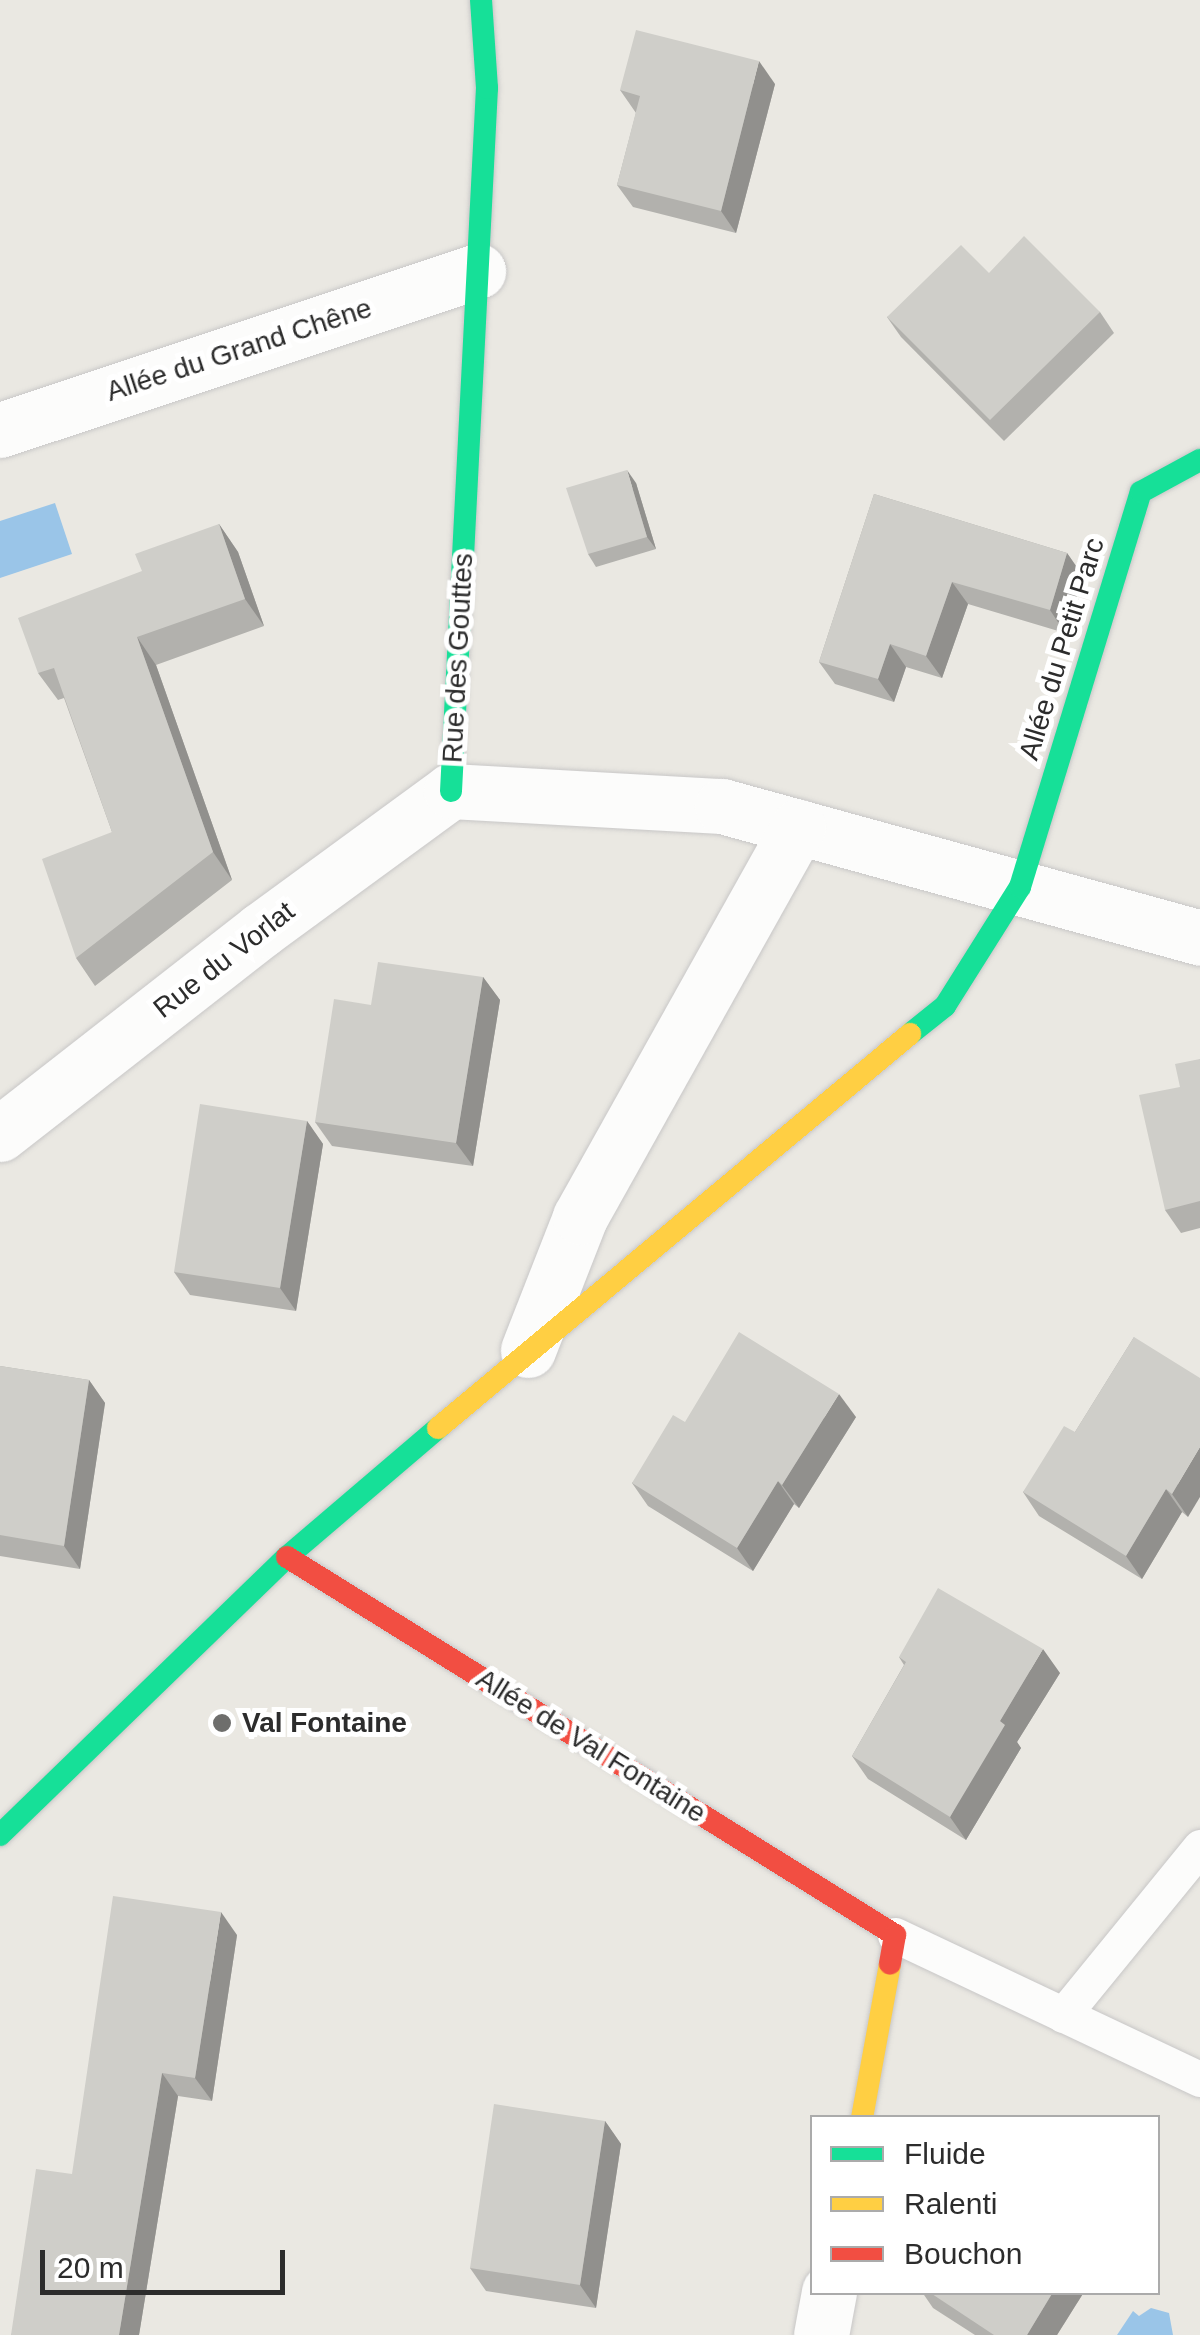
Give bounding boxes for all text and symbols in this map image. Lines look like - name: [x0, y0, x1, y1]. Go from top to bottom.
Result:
- street label: Allée du Grand Chêne: [102, 291, 376, 409]
- street label: Allée du Petit Parc: [1012, 534, 1112, 764]
- street label: Rue des Gouttes: [436, 552, 480, 764]
- street label: Rue du Vorlat: [147, 895, 301, 1025]
- street label: Allée de Val Fontaine: [470, 1662, 712, 1830]
- place label: Val Fontaine: [242, 1706, 407, 1740]
- marker: Val Fontaine: [211, 1712, 233, 1734]
- legend: [810, 2115, 1160, 2295]
- text: Fluide: [904, 2137, 986, 2170]
- text: Ralenti: [904, 2187, 997, 2220]
- scale bar: [45, 2230, 290, 2292]
- text: Bouchon: [904, 2237, 1022, 2270]
- text: 20 m: [57, 2251, 124, 2284]

